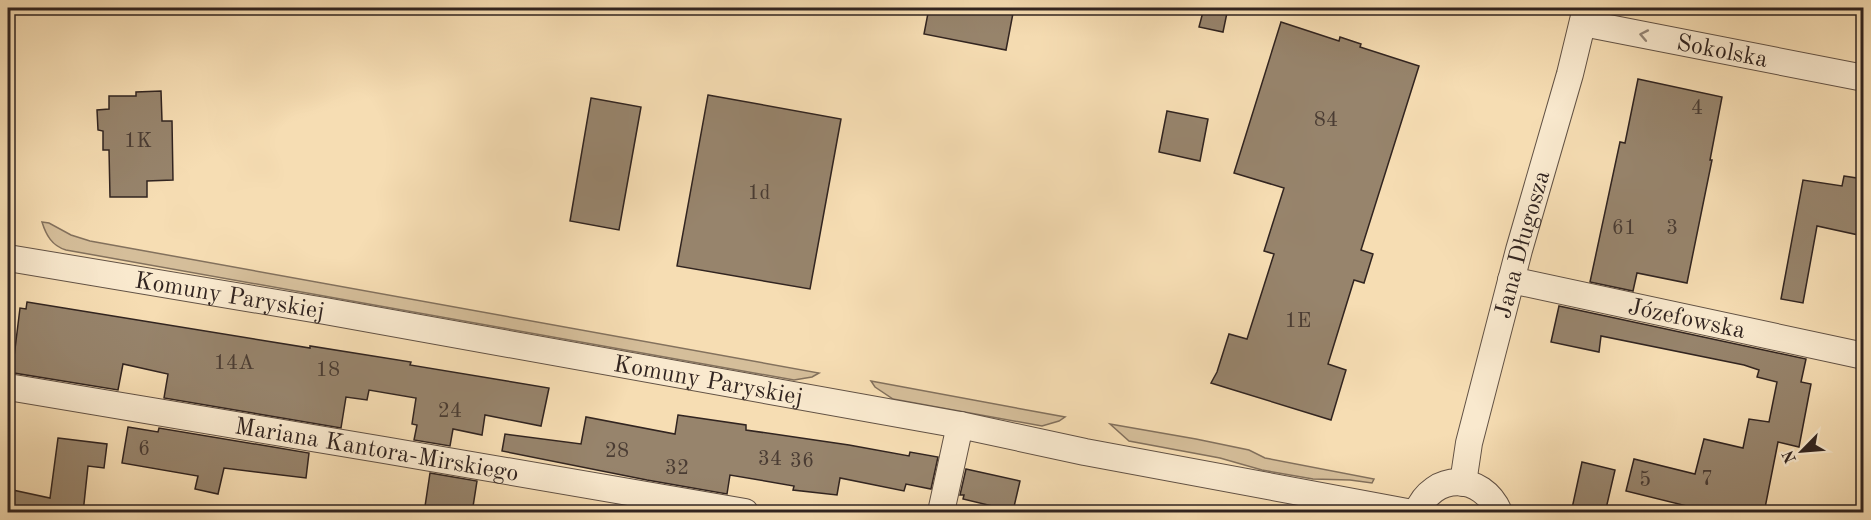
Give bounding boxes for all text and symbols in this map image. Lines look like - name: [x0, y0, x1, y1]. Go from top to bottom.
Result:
- one-way arrow: [1639, 29, 1649, 42]
- street label: Sokolska: [1674, 32, 1770, 73]
- house number: 4: [1691, 98, 1703, 119]
- house number: 84: [1314, 110, 1338, 131]
- house number: 1K: [124, 131, 152, 152]
- street label: Jana Długosza: [1492, 168, 1555, 321]
- house number: 1d: [747, 183, 771, 204]
- house number: 61: [1612, 218, 1636, 239]
- house number: 3: [1666, 218, 1678, 239]
- street label: Komuny Paryskiej: [133, 269, 326, 325]
- street label: Józefowska: [1626, 296, 1748, 344]
- house number: 1E: [1285, 311, 1311, 332]
- house number: 14A: [214, 353, 254, 374]
- street label: Komuny Paryskiej: [611, 353, 805, 411]
- house number: 18: [316, 360, 340, 381]
- house number: 24: [438, 401, 462, 422]
- street label: Mariana Kantora-Mirskiego: [233, 415, 520, 487]
- north arrow: [1772, 421, 1832, 481]
- house number: 6: [138, 439, 150, 460]
- house number: 28: [605, 441, 629, 462]
- text: N: [1780, 447, 1800, 465]
- house number: 34: [758, 449, 782, 470]
- house number: 36: [790, 451, 814, 472]
- house number: 32: [665, 458, 689, 479]
- house number: 7: [1701, 469, 1713, 490]
- house number: 5: [1639, 470, 1651, 491]

